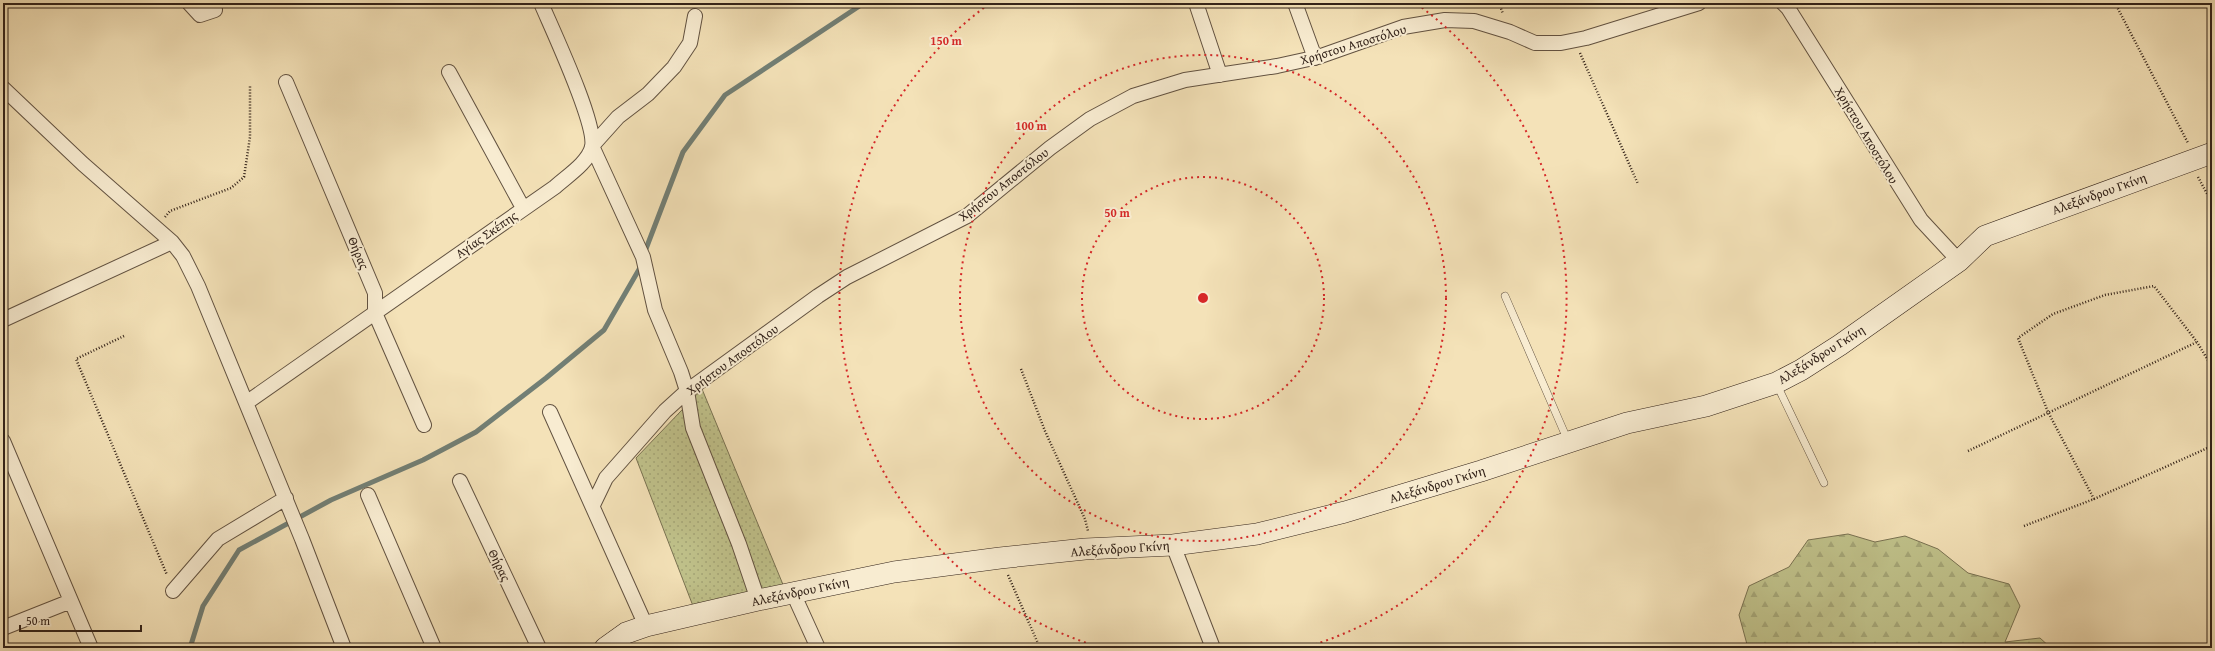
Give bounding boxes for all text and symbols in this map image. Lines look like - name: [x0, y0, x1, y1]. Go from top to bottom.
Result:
- street label: Χρήστου Αποστόλου: [1298, 19, 1409, 70]
- text: 150 m: [930, 32, 963, 49]
- street label: Χρήστου Αποστόλου: [1830, 83, 1903, 188]
- text: 100 m: [1015, 117, 1048, 134]
- street label: Χρήστου Αποστόλου: [954, 143, 1053, 226]
- street label: Αλεξάνδρου Γκίνη: [2049, 168, 2149, 219]
- text: 50 m: [1104, 204, 1130, 221]
- street label: Αγίας Σκέπης: [452, 206, 521, 263]
- street label: Θήρας: [343, 234, 374, 273]
- centre of rings: [1196, 291, 1210, 305]
- street label: Χρήστου Αποστόλου: [682, 319, 783, 399]
- street label: Αλεξάνδρου Γκίνη: [1774, 320, 1868, 389]
- street label: Αλεξάνδρου Γκίνη: [1387, 461, 1487, 508]
- street label: Αλεξάνδρου Γκίνη: [1070, 536, 1170, 561]
- street label: Θήρας: [484, 546, 516, 585]
- street label: Αλεξάνδρου Γκίνη: [750, 572, 851, 611]
- scale bar: [20, 607, 141, 633]
- text: 50 m: [26, 612, 50, 629]

